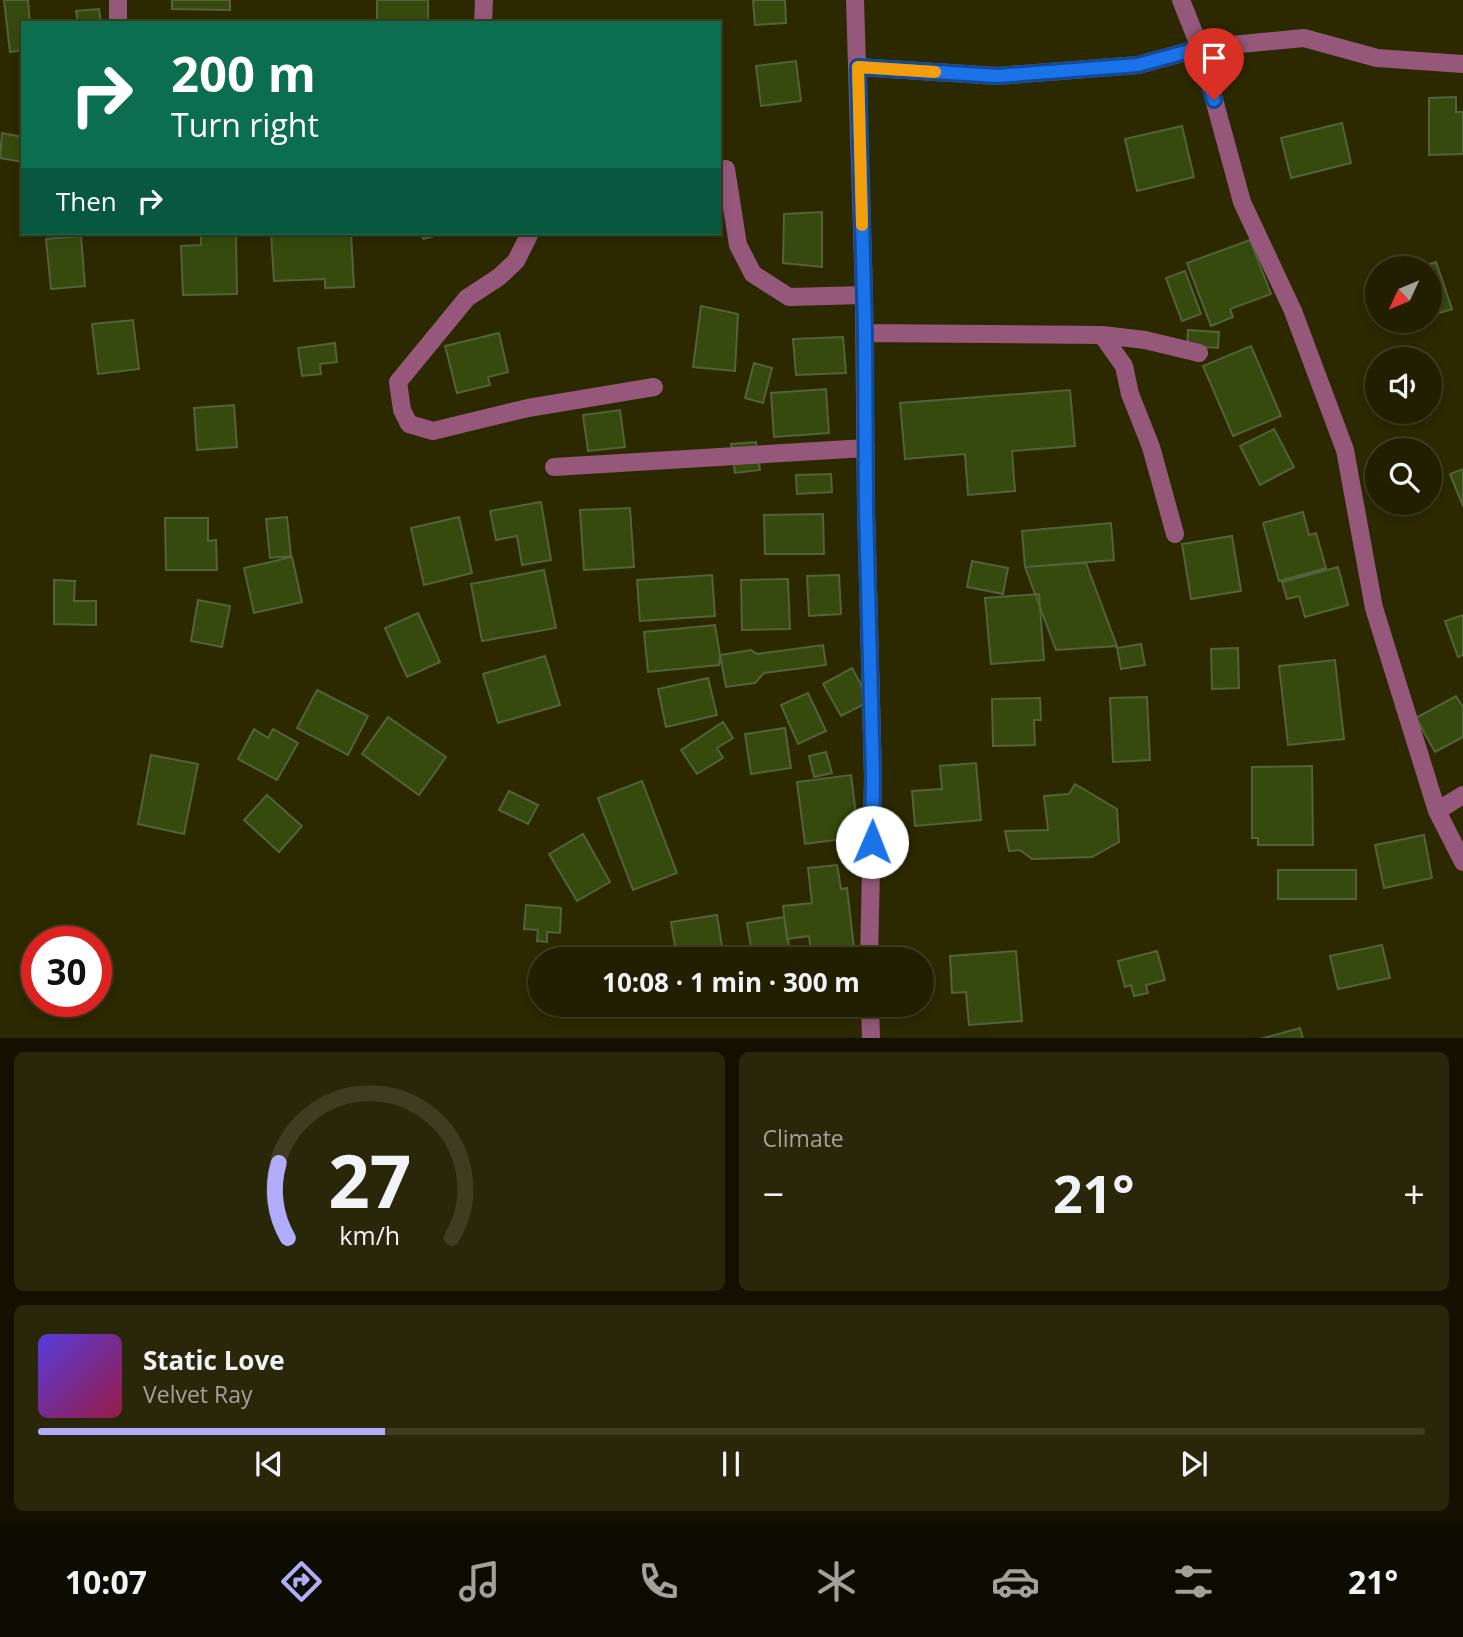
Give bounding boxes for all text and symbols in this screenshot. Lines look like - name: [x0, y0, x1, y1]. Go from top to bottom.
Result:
- pin: [1184, 28, 1244, 100]
- icon: arrive: [1195, 39, 1233, 77]
- text: 200 m: [171, 40, 316, 106]
- icon: right: [56, 49, 147, 140]
- text: Turn right: [171, 103, 319, 146]
- icon: right: [131, 182, 169, 220]
- text: Then: [56, 183, 117, 219]
- north arrow: [1365, 256, 1442, 332]
- map controls: [1365, 256, 1442, 515]
- button: sound: [1365, 347, 1442, 424]
- button: search: [1365, 438, 1442, 515]
- position arrow: [835, 805, 909, 879]
- speed limit sign: 30: [21, 926, 112, 1017]
- text: 10:08 · 1 min · 300 m: [602, 964, 860, 1000]
- text: Climate: [763, 1122, 844, 1154]
- text: 27: [328, 1130, 411, 1229]
- text: 21°: [1053, 1157, 1135, 1228]
- text: −: [763, 1167, 784, 1219]
- text: +: [1403, 1167, 1425, 1219]
- text: km/h: [339, 1217, 400, 1251]
- text: Static Love: [143, 1342, 285, 1378]
- text: Velvet Ray: [143, 1378, 253, 1410]
- icon: previous: [250, 1445, 288, 1483]
- icon: pause: [712, 1445, 750, 1483]
- icon: next: [1175, 1445, 1213, 1483]
- icon: directions: [277, 1557, 326, 1606]
- icon: music: [455, 1557, 504, 1606]
- icon: phone: [634, 1557, 683, 1606]
- icon: climate: [812, 1557, 861, 1606]
- icon: car: [991, 1557, 1040, 1606]
- icon: filters: [1169, 1557, 1218, 1606]
- text: 10:07: [65, 1560, 147, 1603]
- text: 21°: [1348, 1560, 1398, 1603]

